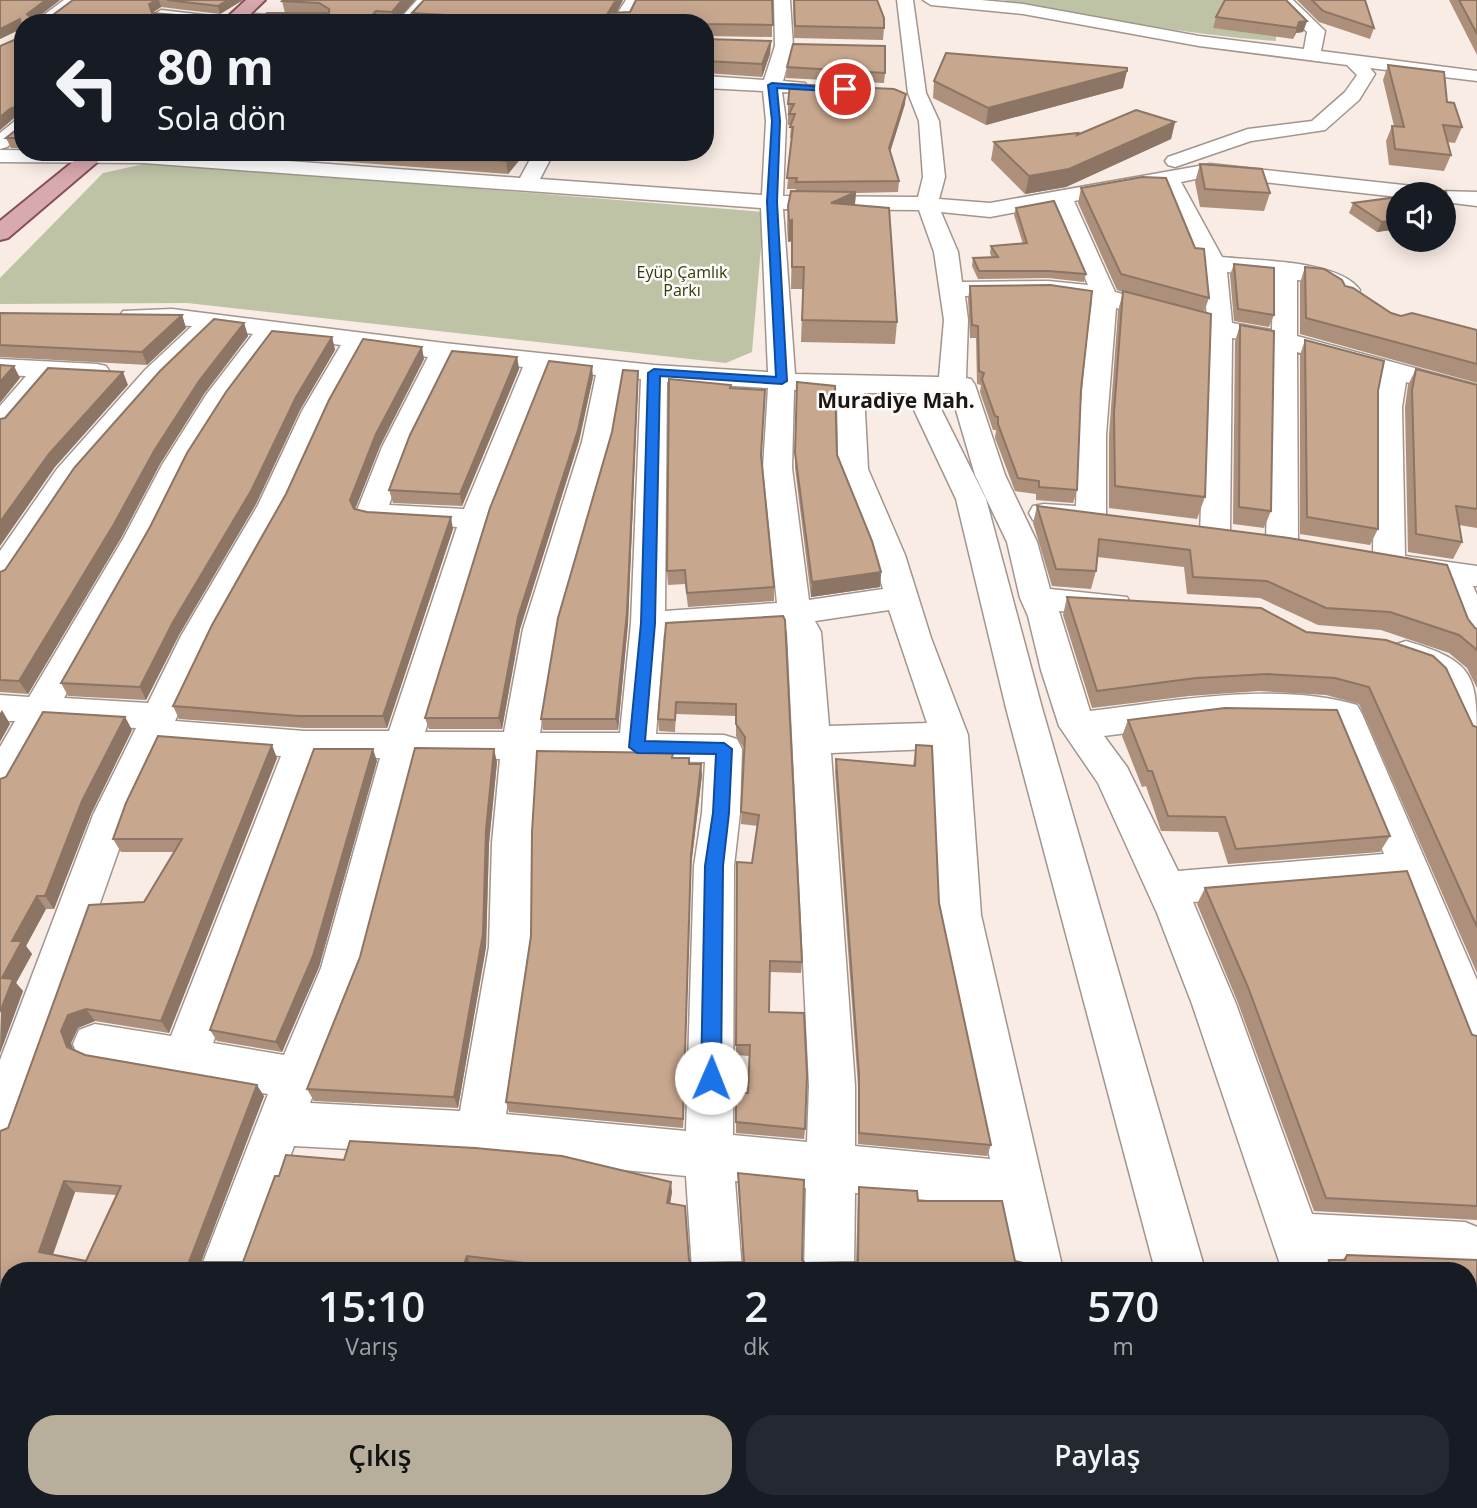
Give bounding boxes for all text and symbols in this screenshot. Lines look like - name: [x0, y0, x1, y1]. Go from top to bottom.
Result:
- text: 80 m: [157, 33, 274, 99]
- icon: left: [42, 42, 133, 133]
- pin: [815, 59, 875, 119]
- icon: arrive: [826, 70, 864, 108]
- text: Sola dön: [157, 96, 286, 139]
- map controls: [1386, 182, 1456, 252]
- button: sound: [1386, 182, 1456, 252]
- park label: Eyüp Çamlık Parkı: [637, 261, 728, 301]
- district label: Muradiye Mah.: [817, 386, 975, 414]
- position arrow: [674, 1041, 748, 1115]
- text: 15:10: [318, 1277, 425, 1334]
- text: 2: [744, 1277, 768, 1334]
- text: 570: [1087, 1277, 1159, 1334]
- text: Varış: [345, 1330, 398, 1362]
- text: dk: [743, 1330, 769, 1362]
- text: m: [1113, 1330, 1134, 1362]
- button: Çıkış: [28, 1415, 732, 1495]
- button: Paylaş: [746, 1415, 1449, 1495]

